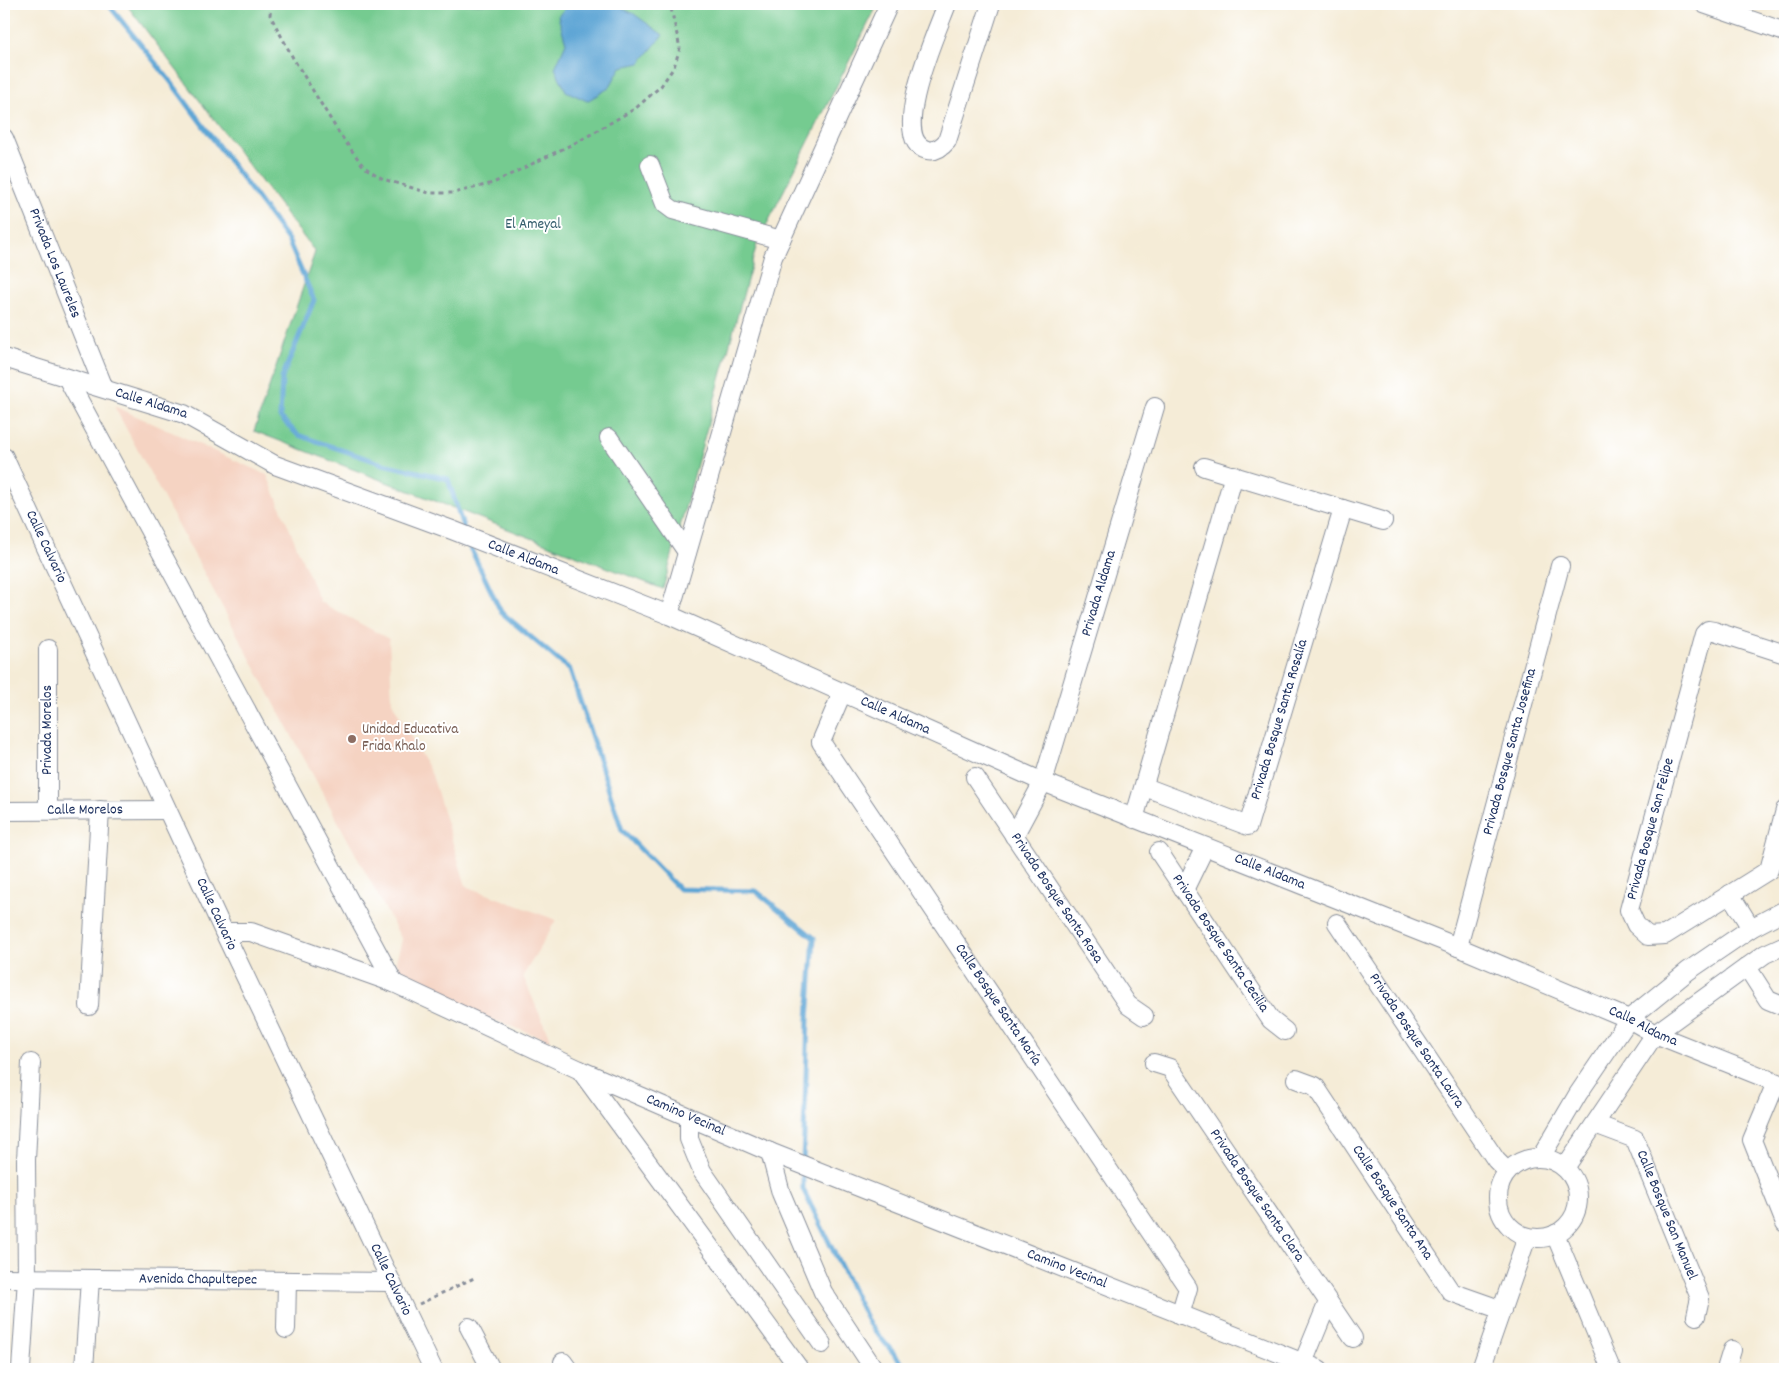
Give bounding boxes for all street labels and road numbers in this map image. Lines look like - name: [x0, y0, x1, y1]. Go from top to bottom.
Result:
- street label: Privada Los Laureles: [22, 205, 86, 322]
- street label: Calle Aldama: [112, 382, 191, 426]
- street label: Calle Calvario: [19, 507, 72, 587]
- street label: Calle Aldama: [484, 534, 563, 582]
- street label: Privada Aldama: [1076, 547, 1123, 639]
- street label: Privada Bosque Santa Rosalía: [1245, 636, 1315, 803]
- street label: Privada Bosque Santa Josefina: [1477, 665, 1543, 838]
- street label: Privada Morelos: [37, 685, 59, 775]
- street label: Calle Aldama: [856, 691, 935, 742]
- street label: Privada Bosque San Felipe: [1621, 755, 1681, 903]
- street label: Calle Morelos: [47, 799, 123, 822]
- street label: Privada Bosque Santa Rosa: [1004, 828, 1109, 969]
- street label: Calle Aldama: [1231, 848, 1309, 897]
- street label: Privada Bosque Santa Cecilia: [1166, 870, 1275, 1018]
- street label: Calle Calvario: [189, 874, 242, 955]
- street label: Calle Bosque Santa María: [949, 939, 1047, 1071]
- street label: Privada Bosque Santa Laura: [1363, 969, 1470, 1114]
- street label: Calle Aldama: [1605, 1000, 1682, 1053]
- street label: Camino Vecinal: [642, 1089, 729, 1143]
- street label: Privada Bosque Santa Clara: [1203, 1125, 1310, 1267]
- street label: Calle Bosque Santa Ana: [1346, 1141, 1439, 1265]
- street label: Calle Bosque San Manuel: [1630, 1147, 1703, 1284]
- street label: Calle Calvario: [364, 1240, 417, 1320]
- street label: Camino Vecinal: [1023, 1243, 1111, 1295]
- street label: Avenida Chapultepec: [139, 1268, 257, 1292]

